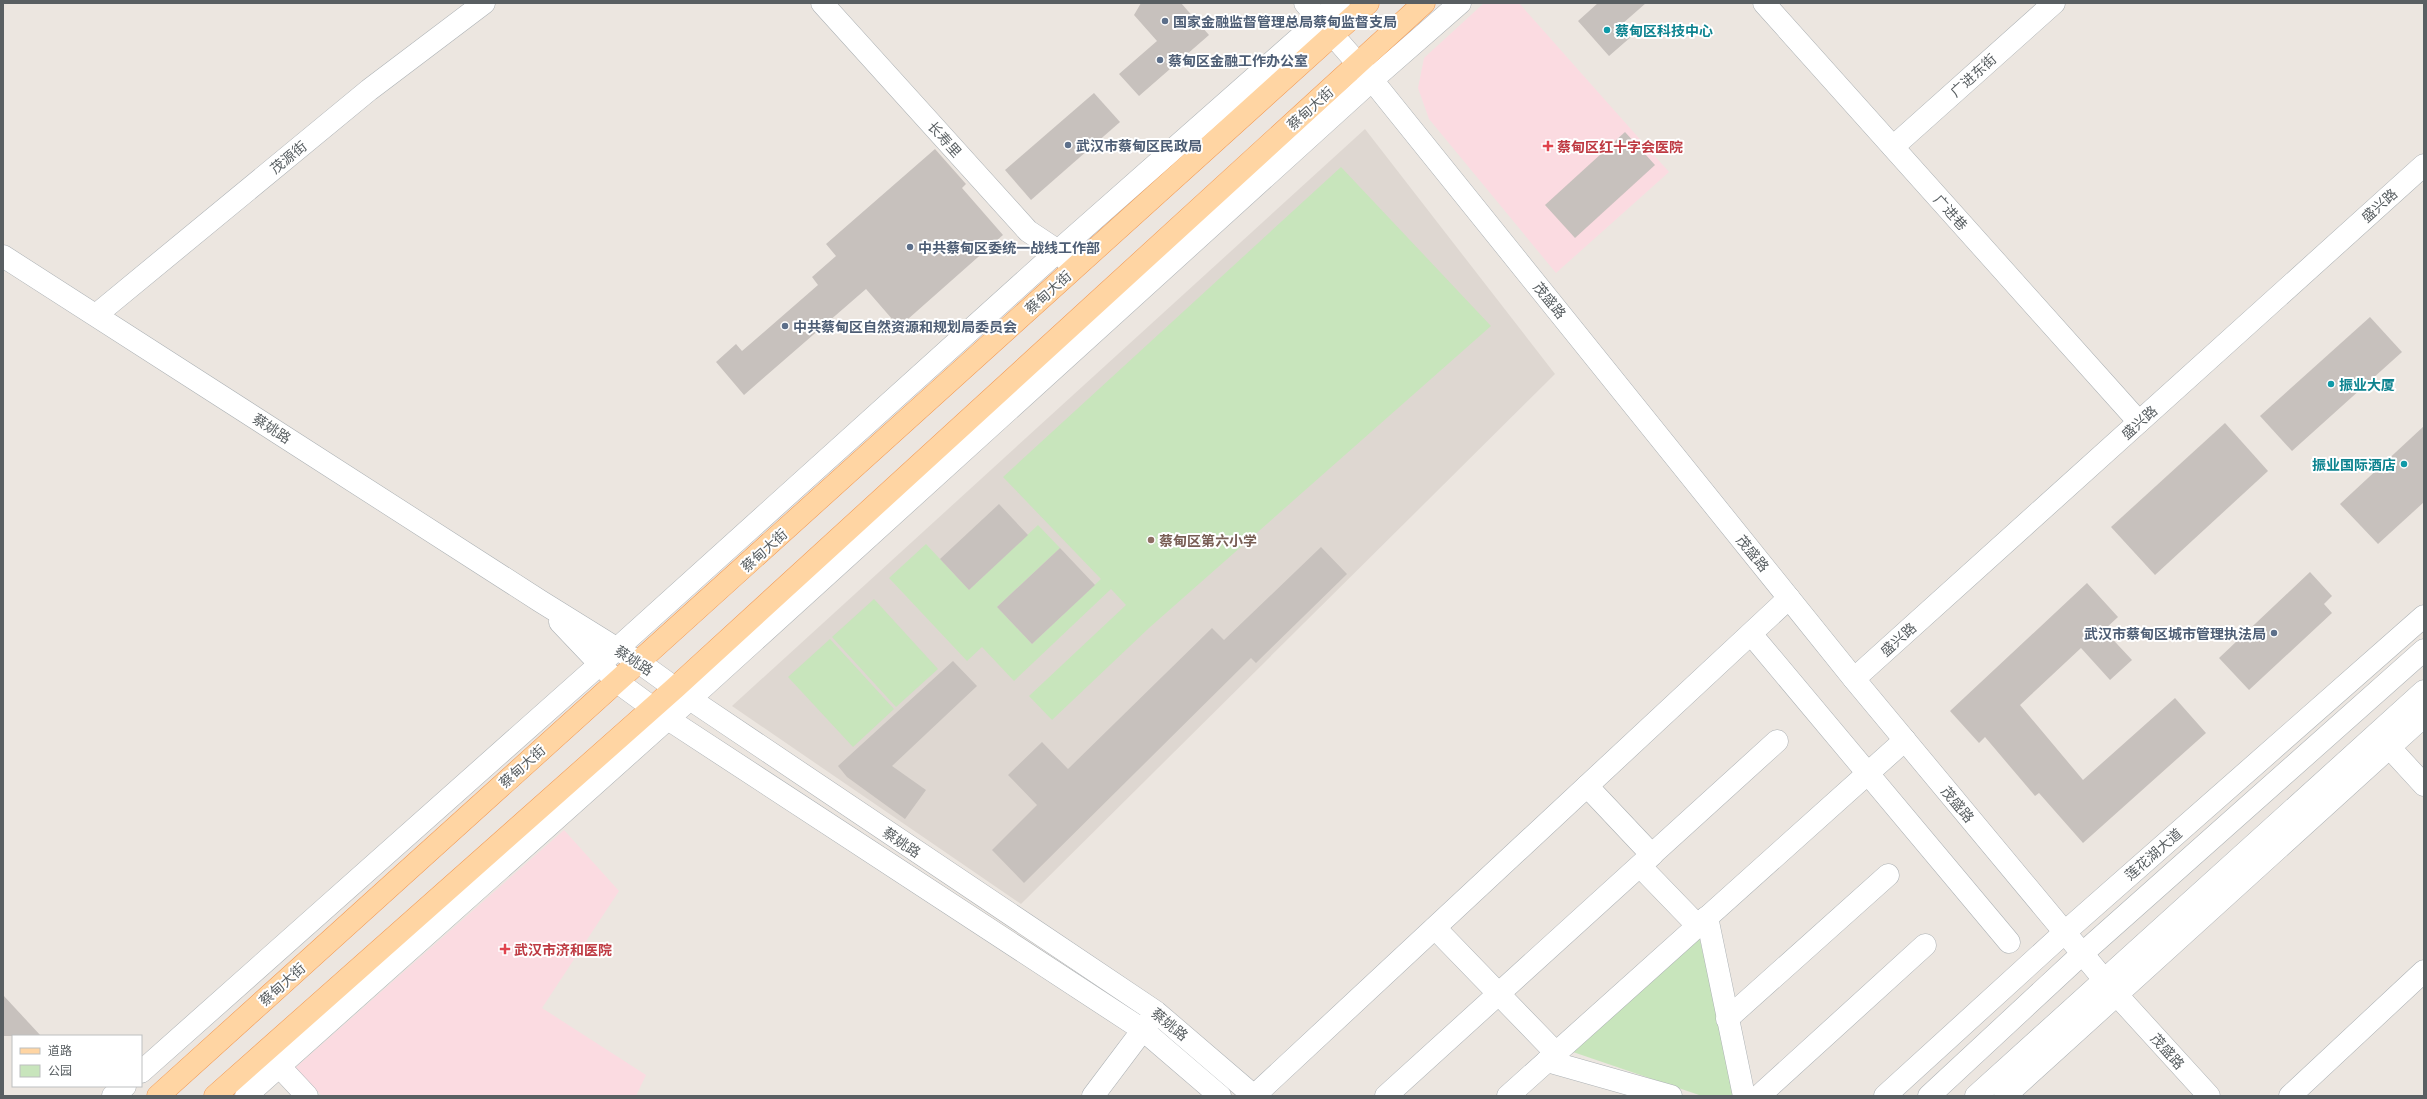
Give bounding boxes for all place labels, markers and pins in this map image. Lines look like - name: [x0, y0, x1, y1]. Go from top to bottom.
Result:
- place label: 国家金融监督管理总局蔡甸监督支局: [1173, 13, 1397, 30]
- marker: 国家金融监督管理总局蔡甸监督支局: [1160, 16, 1170, 26]
- place label: 蔡甸区科技中心: [1615, 22, 1713, 39]
- marker: 蔡甸区科技中心: [1602, 25, 1612, 35]
- place label: 蔡甸区金融工作办公室: [1168, 52, 1308, 69]
- marker: 蔡甸区金融工作办公室: [1155, 55, 1165, 65]
- place label: 武汉市蔡甸区民政局: [1076, 137, 1202, 154]
- place label: 蔡甸区红十字会医院: [1557, 138, 1683, 155]
- marker: 武汉市蔡甸区民政局: [1063, 140, 1073, 150]
- marker: 蔡甸区红十字会医院: [1542, 140, 1554, 152]
- place label: 中共蔡甸区委统一战线工作部: [918, 239, 1100, 256]
- marker: 中共蔡甸区委统一战线工作部: [905, 242, 915, 252]
- place label: 中共蔡甸区自然资源和规划局委员会: [793, 318, 1017, 335]
- marker: 中共蔡甸区自然资源和规划局委员会: [780, 321, 790, 331]
- place label: 振业大厦: [2339, 376, 2395, 393]
- marker: 振业大厦: [2326, 379, 2336, 389]
- place label: 振业国际酒店: [2312, 456, 2396, 473]
- marker: 振业国际酒店: [2399, 459, 2409, 469]
- place label: 蔡甸区第六小学: [1159, 532, 1257, 549]
- marker: 蔡甸区第六小学: [1146, 535, 1156, 545]
- place label: 武汉市蔡甸区城市管理执法局: [2084, 625, 2266, 642]
- marker: 武汉市蔡甸区城市管理执法局: [2269, 628, 2279, 638]
- place label: 武汉市济和医院: [514, 941, 612, 958]
- marker: 武汉市济和医院: [499, 943, 511, 955]

